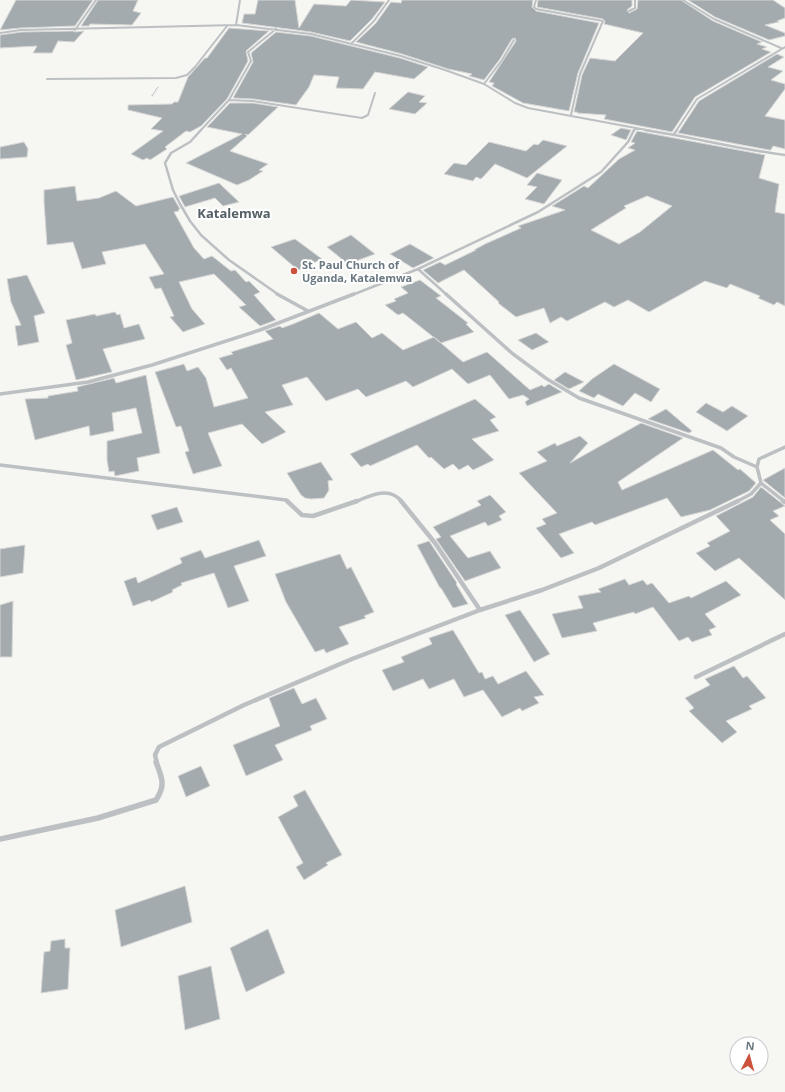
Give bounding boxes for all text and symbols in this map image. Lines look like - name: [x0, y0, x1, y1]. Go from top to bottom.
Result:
- district label: Katalemwa: [197, 204, 271, 222]
- place label: St. Paul Church of Uganda, Katalemwa: [302, 257, 412, 285]
- marker: St. Paul Church of Uganda, Katalemwa: [289, 266, 299, 276]
- north arrow: [729, 1036, 769, 1076]
- text: N: [745, 1038, 755, 1053]

